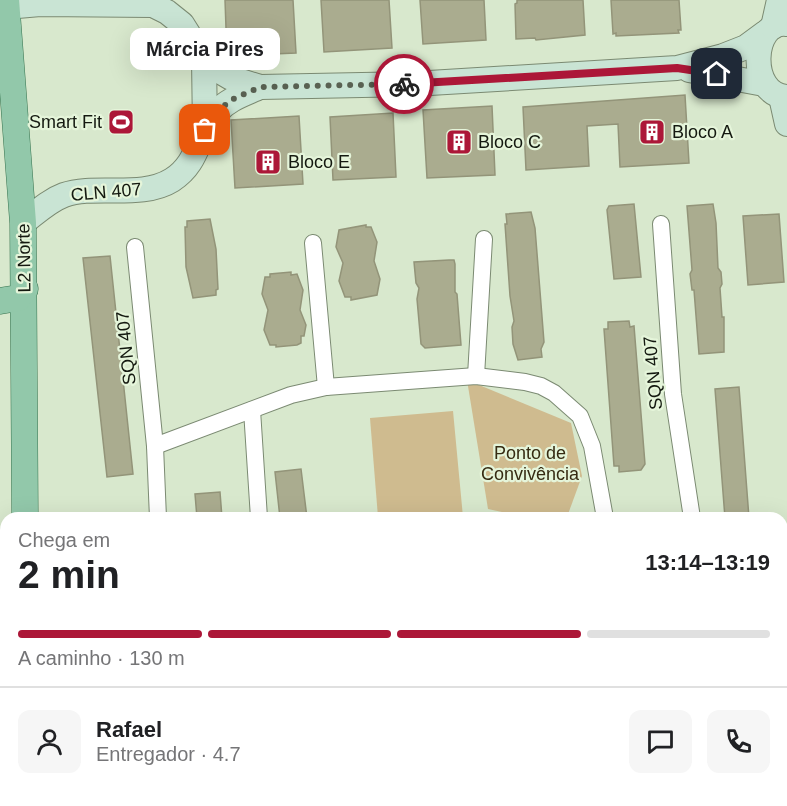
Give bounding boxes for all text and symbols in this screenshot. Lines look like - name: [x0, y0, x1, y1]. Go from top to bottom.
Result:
- callout: Márcia Pires: [130, 28, 280, 70]
- text: Márcia Pires: [146, 38, 264, 60]
- pin: [691, 48, 742, 99]
- courier: [374, 54, 434, 114]
- icon: home: [700, 57, 733, 90]
- icon: bike: [388, 68, 421, 101]
- pin: [179, 104, 230, 155]
- sports icon: Smart Fit: [106, 107, 136, 137]
- place label: Smart Fit: [29, 112, 102, 132]
- icon: bag: [188, 113, 221, 146]
- building icon: Bloco A: [637, 117, 667, 147]
- place label: Bloco A: [672, 122, 733, 142]
- building icon: Bloco C: [444, 127, 474, 157]
- place label: Bloco C: [478, 132, 541, 152]
- building icon: Bloco E: [253, 147, 283, 177]
- place label: Bloco E: [288, 152, 350, 172]
- street label: CLN 407: [70, 179, 142, 205]
- street label: L2 Norte: [13, 223, 35, 293]
- street label: SQN 407: [112, 310, 140, 386]
- street label: SQN 407: [640, 335, 666, 411]
- park label: Ponto de Convivência: [481, 443, 580, 484]
- text: Chega em: [18, 529, 110, 551]
- text: 13:14–13:19: [645, 550, 770, 575]
- text: 2 min: [18, 553, 120, 596]
- text: A caminho · 130 m: [18, 647, 185, 669]
- button: person: [18, 710, 81, 773]
- button: chat: [629, 710, 692, 773]
- button: phone: [707, 710, 770, 773]
- text: Rafael: [96, 717, 162, 742]
- text: Entregador · 4.7: [96, 743, 241, 765]

